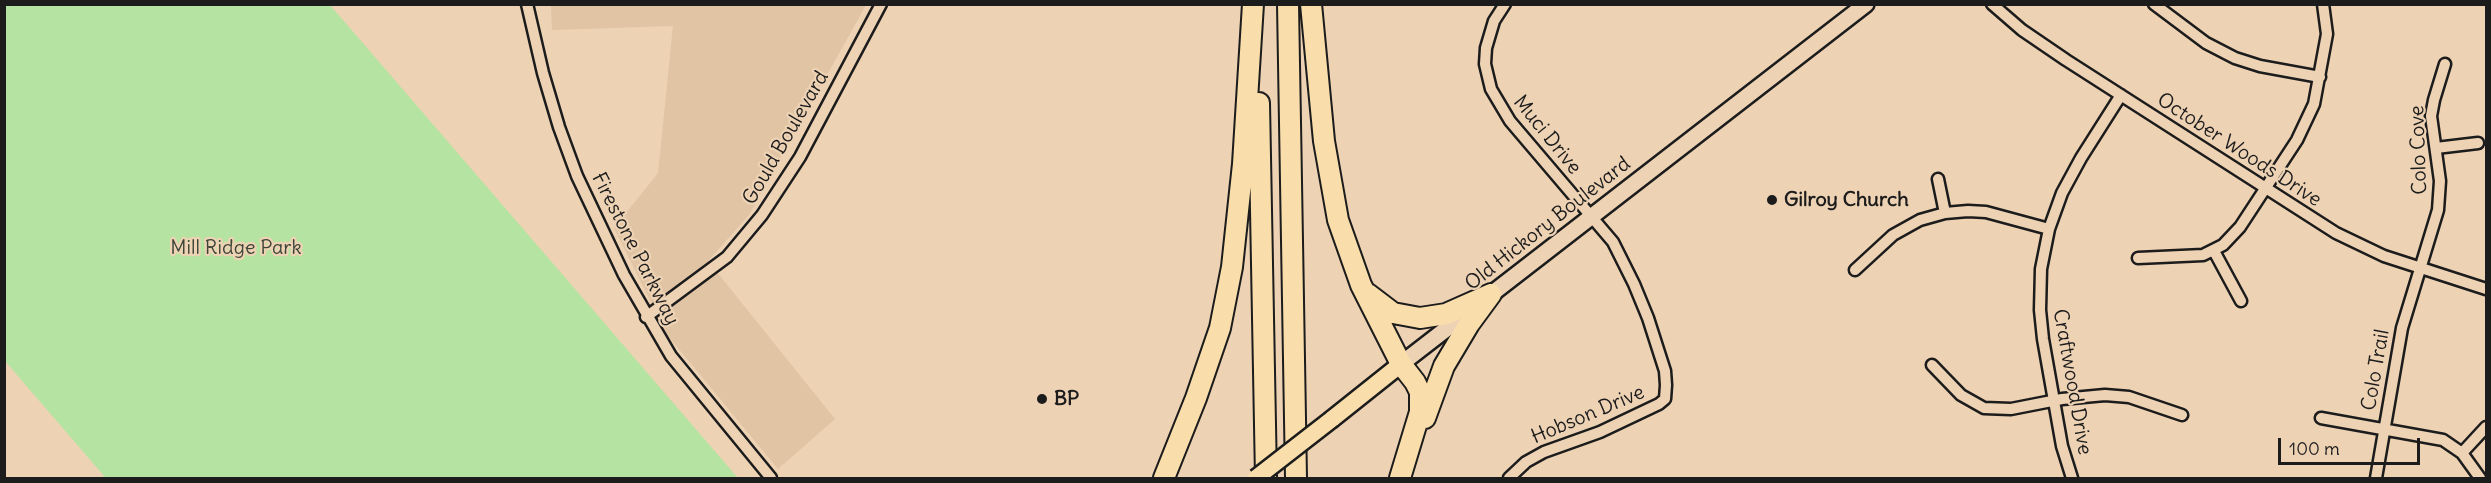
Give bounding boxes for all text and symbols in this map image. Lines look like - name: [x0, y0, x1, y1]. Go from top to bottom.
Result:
- street label: Gould Boulevard: [738, 67, 834, 209]
- street label: October Woods Drive: [2152, 88, 2326, 212]
- street label: Muci Drive: [1508, 91, 1586, 179]
- street label: Colo Cove: [2405, 105, 2433, 195]
- street label: Old Hickory Boulevard: [1461, 152, 1635, 296]
- street label: Firestone Parkway: [586, 169, 684, 329]
- place label: Gilroy Church: [1784, 188, 1909, 212]
- marker: Gilroy Church: [1765, 193, 1779, 207]
- park label: Mill Ridge Park: [170, 236, 302, 260]
- street label: Craftwood Drive: [2047, 307, 2097, 457]
- street label: Colo Trail: [2357, 327, 2395, 413]
- street label: Hobson Drive: [1528, 380, 1648, 450]
- place label: BP: [1054, 387, 1079, 411]
- marker: BP: [1035, 392, 1049, 406]
- scale bar: [2281, 426, 2424, 464]
- text: 100 m: [2289, 437, 2340, 460]

